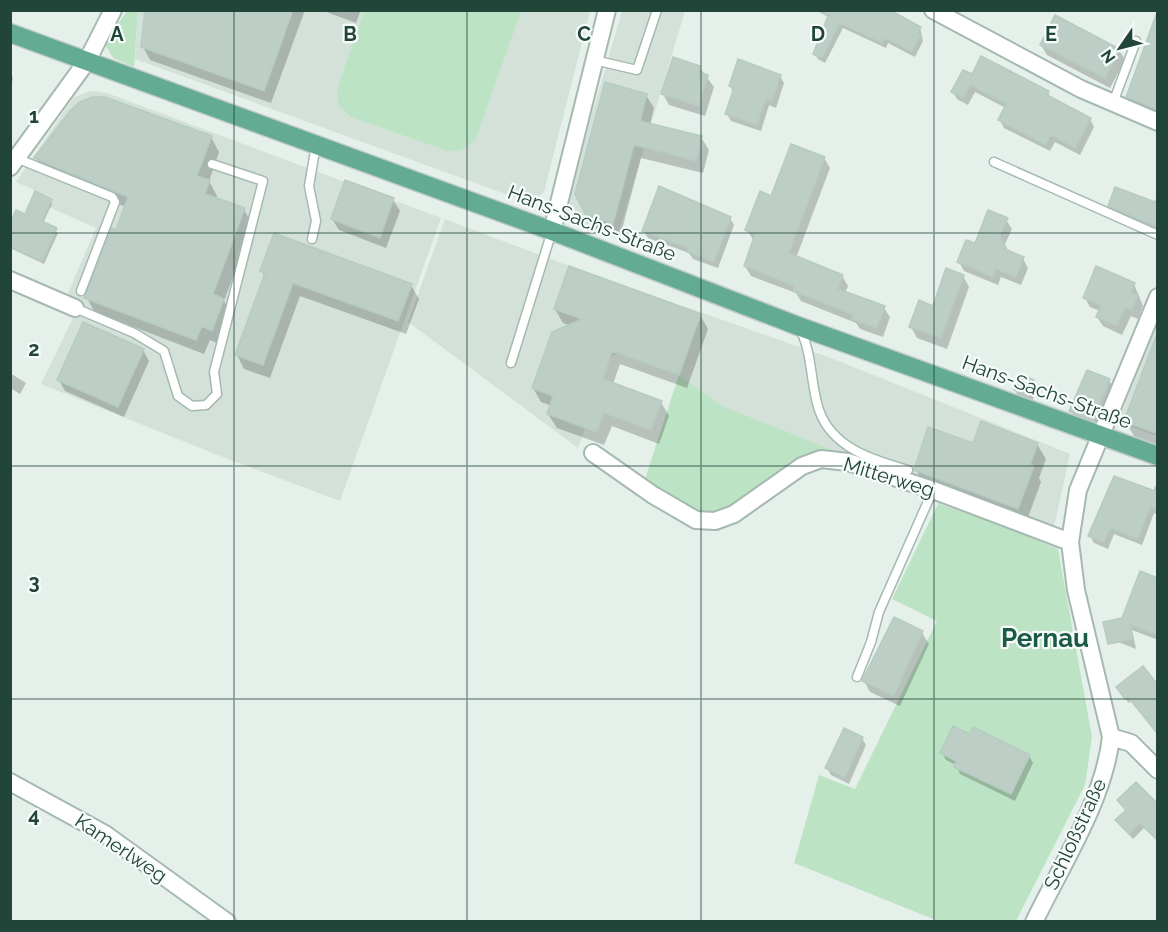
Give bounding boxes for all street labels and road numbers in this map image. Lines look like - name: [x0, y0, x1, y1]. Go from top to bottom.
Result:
- street label: Hans-Sachs-Straße: [504, 180, 680, 266]
- street label: Hans-Sachs-Straße: [959, 350, 1135, 434]
- street label: Mitterweg: [841, 452, 937, 502]
- street label: Schloßstraße: [1039, 774, 1111, 894]
- street label: Kamerlweg: [70, 808, 172, 888]

